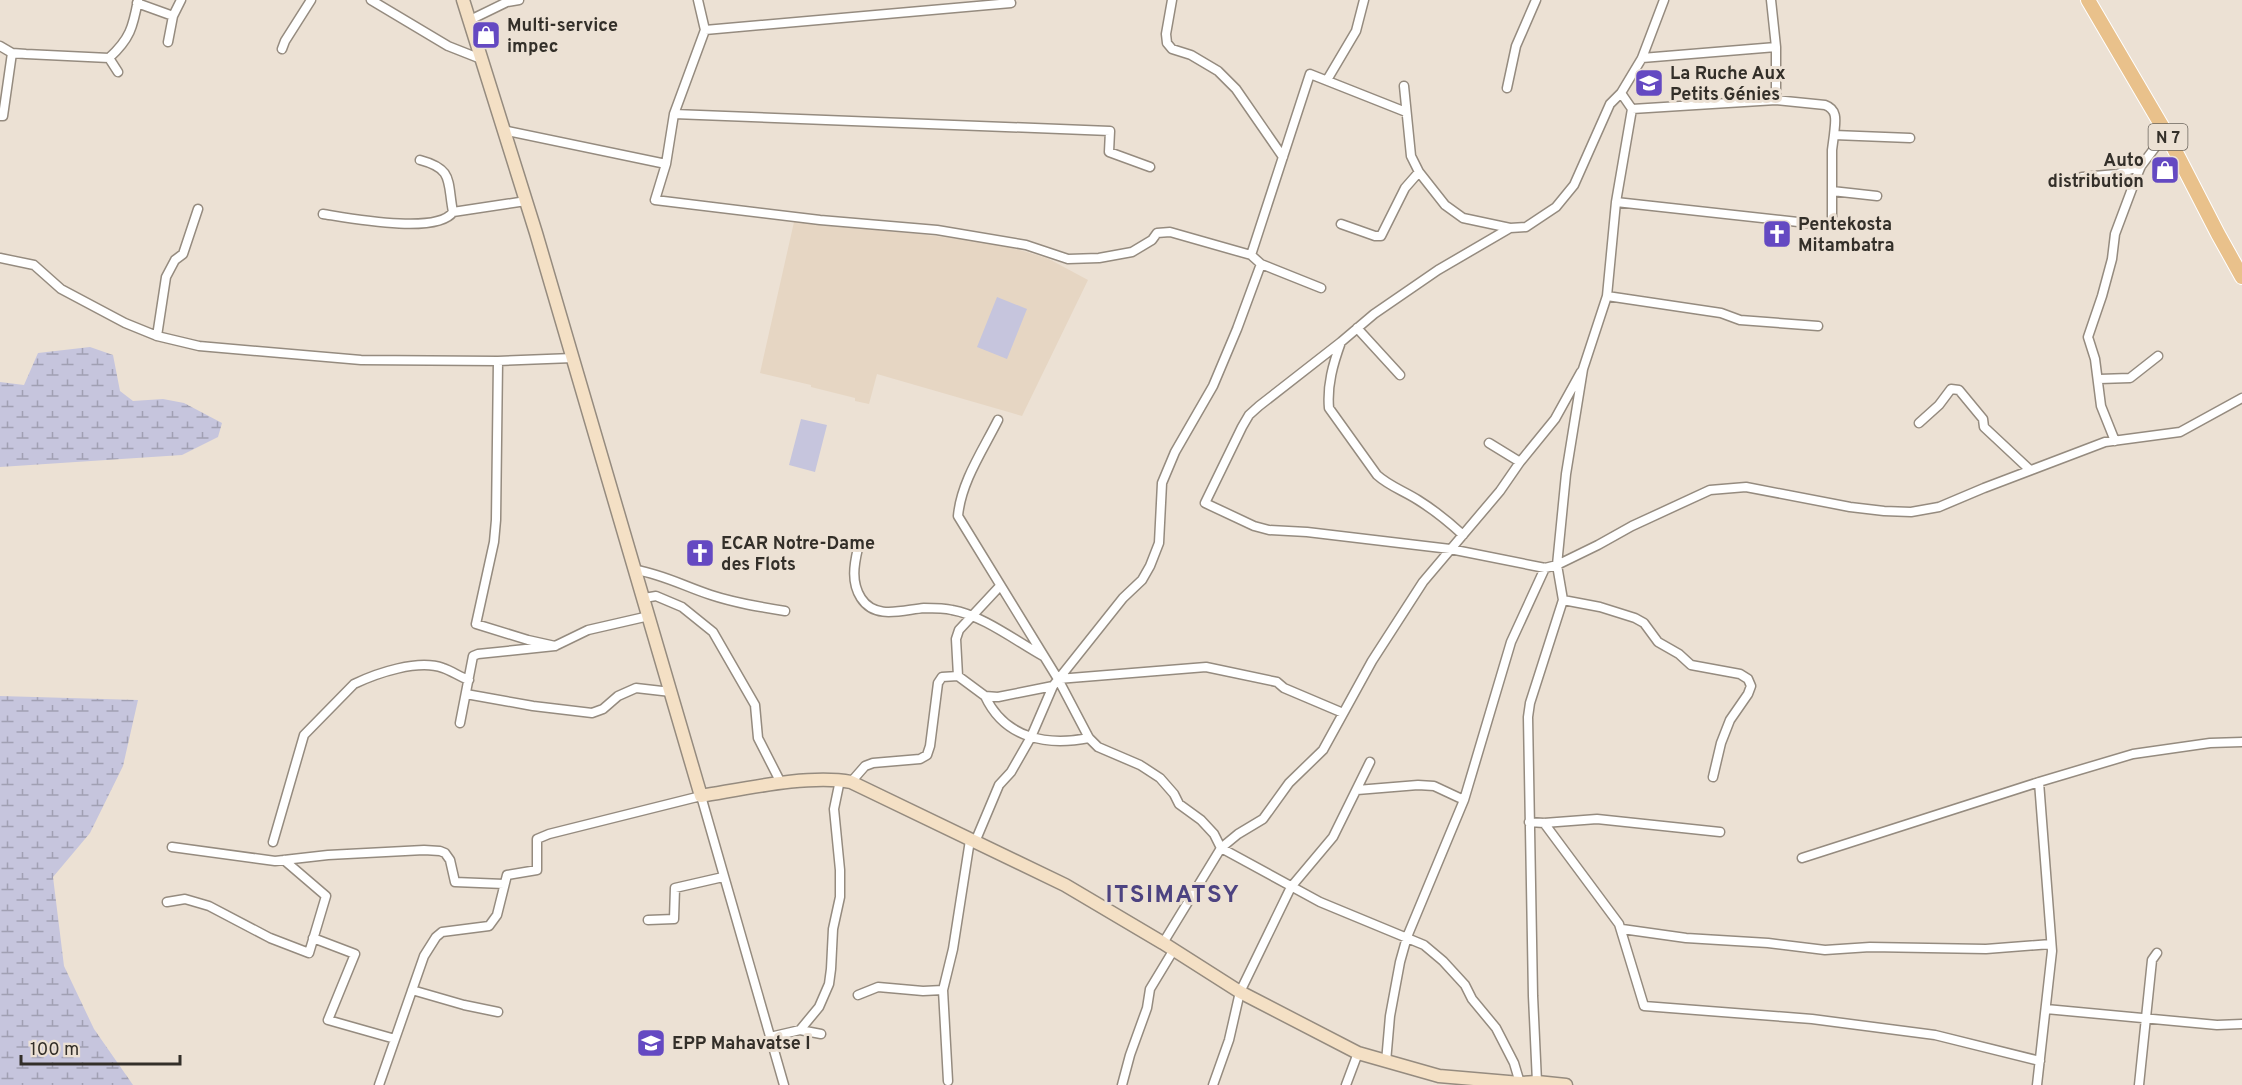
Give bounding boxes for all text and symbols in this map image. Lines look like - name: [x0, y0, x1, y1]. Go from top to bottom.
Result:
- place label: Multi-service impec: [507, 15, 618, 59]
- shop icon: Multi-service impec: [470, 19, 502, 51]
- place label: La Ruche Aux Petits Génies: [1670, 63, 1786, 107]
- school or university icon: La Ruche Aux Petits Génies: [1633, 67, 1665, 99]
- road number: N 7: [2148, 124, 2188, 150]
- place label: Auto distribution: [2048, 150, 2144, 194]
- shop icon: Auto distribution: [2149, 154, 2181, 186]
- place label: Pentekosta Mitambatra: [1798, 214, 1894, 258]
- church icon: Pentekosta Mitambatra: [1761, 218, 1793, 250]
- place label: ECAR Notre-Dame des Flots: [721, 533, 875, 577]
- church icon: ECAR Notre-Dame des Flots: [684, 537, 716, 569]
- district label: ITSIMATSY: [1106, 881, 1240, 911]
- school or university icon: EPP Mahavatse I: [635, 1027, 667, 1059]
- scale bar: [21, 1028, 180, 1066]
- place label: EPP Mahavatse I: [672, 1033, 811, 1056]
- text: 100 m: [30, 1039, 79, 1062]

